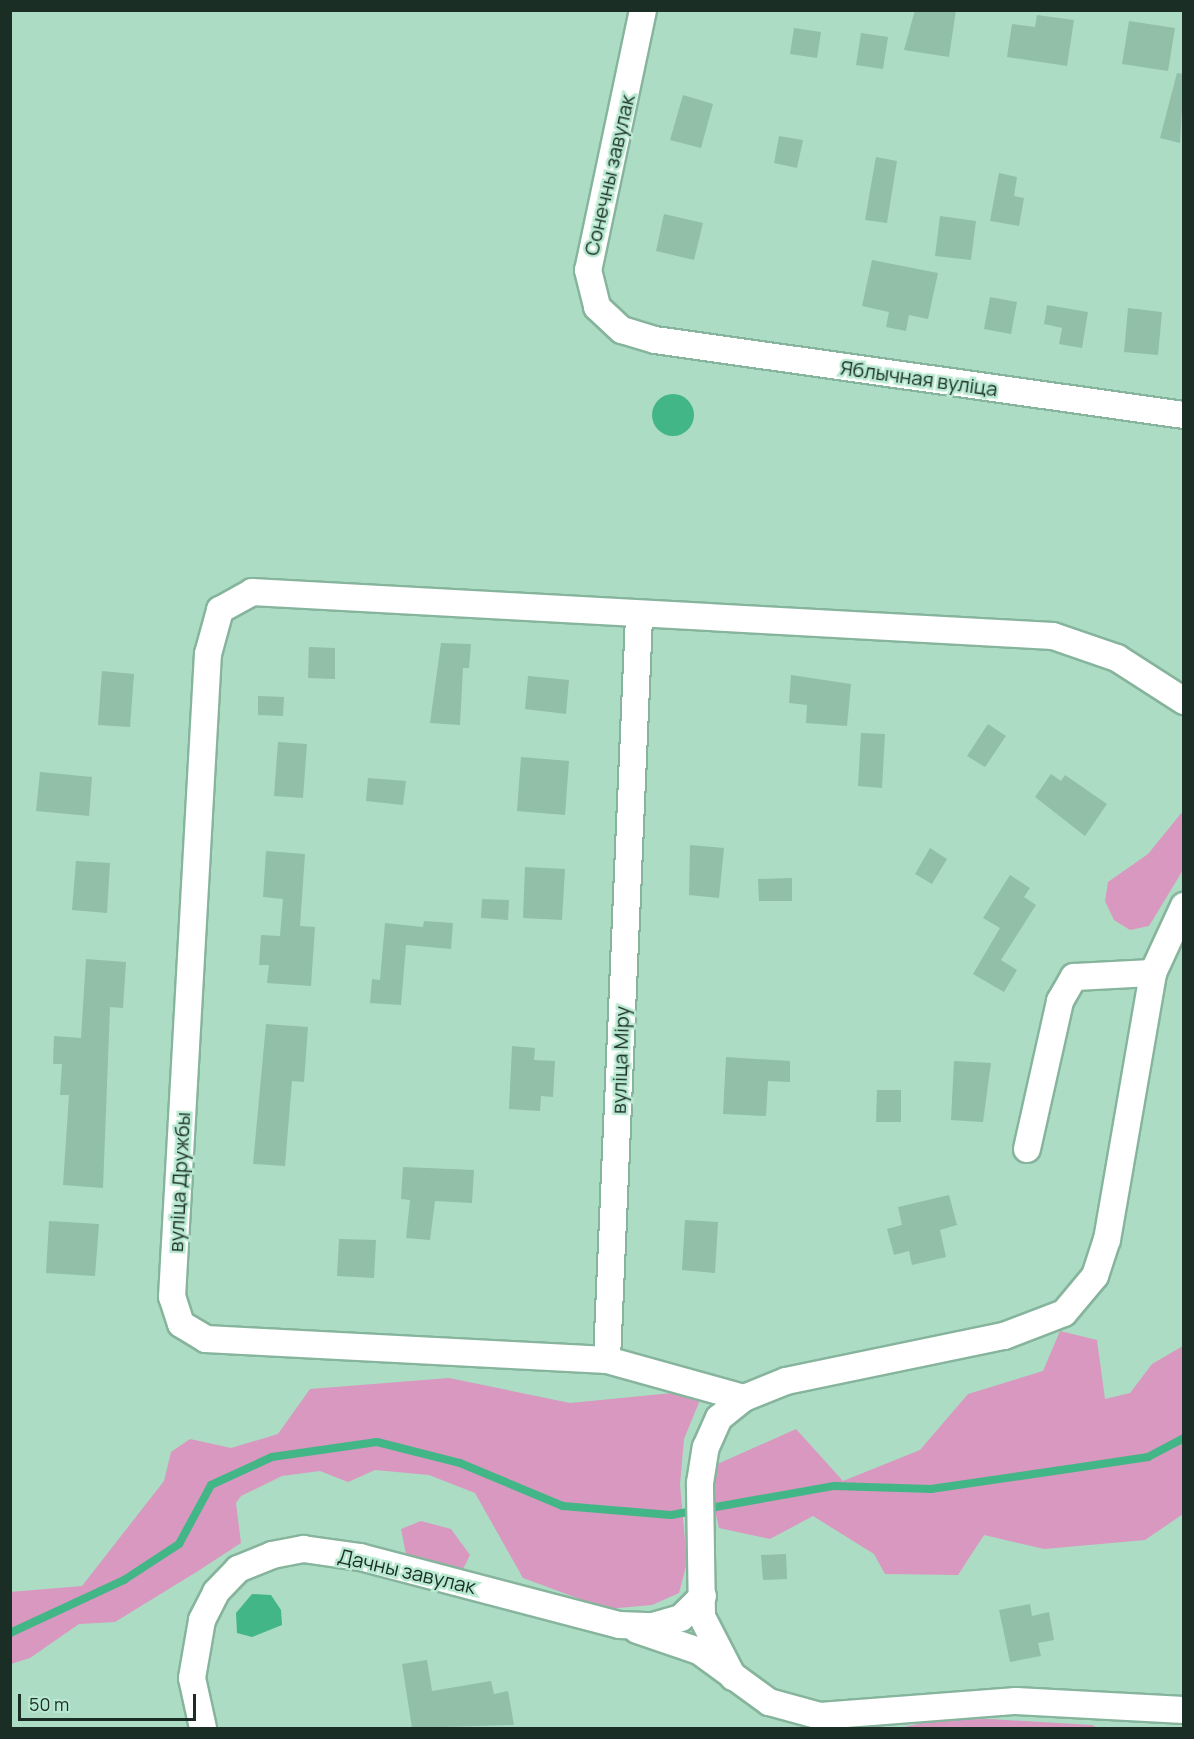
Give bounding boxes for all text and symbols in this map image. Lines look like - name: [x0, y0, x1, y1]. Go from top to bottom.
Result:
- street label: Сонечны завулак: [579, 92, 639, 258]
- street label: Яблычная вуліца: [839, 355, 999, 401]
- street label: вуліца Міру: [606, 1006, 634, 1114]
- street label: вуліца Дружбы: [163, 1111, 195, 1253]
- street label: Дачны завулак: [336, 1543, 478, 1599]
- scale bar: [21, 1682, 200, 1720]
- text: 50 m: [29, 1692, 69, 1716]

